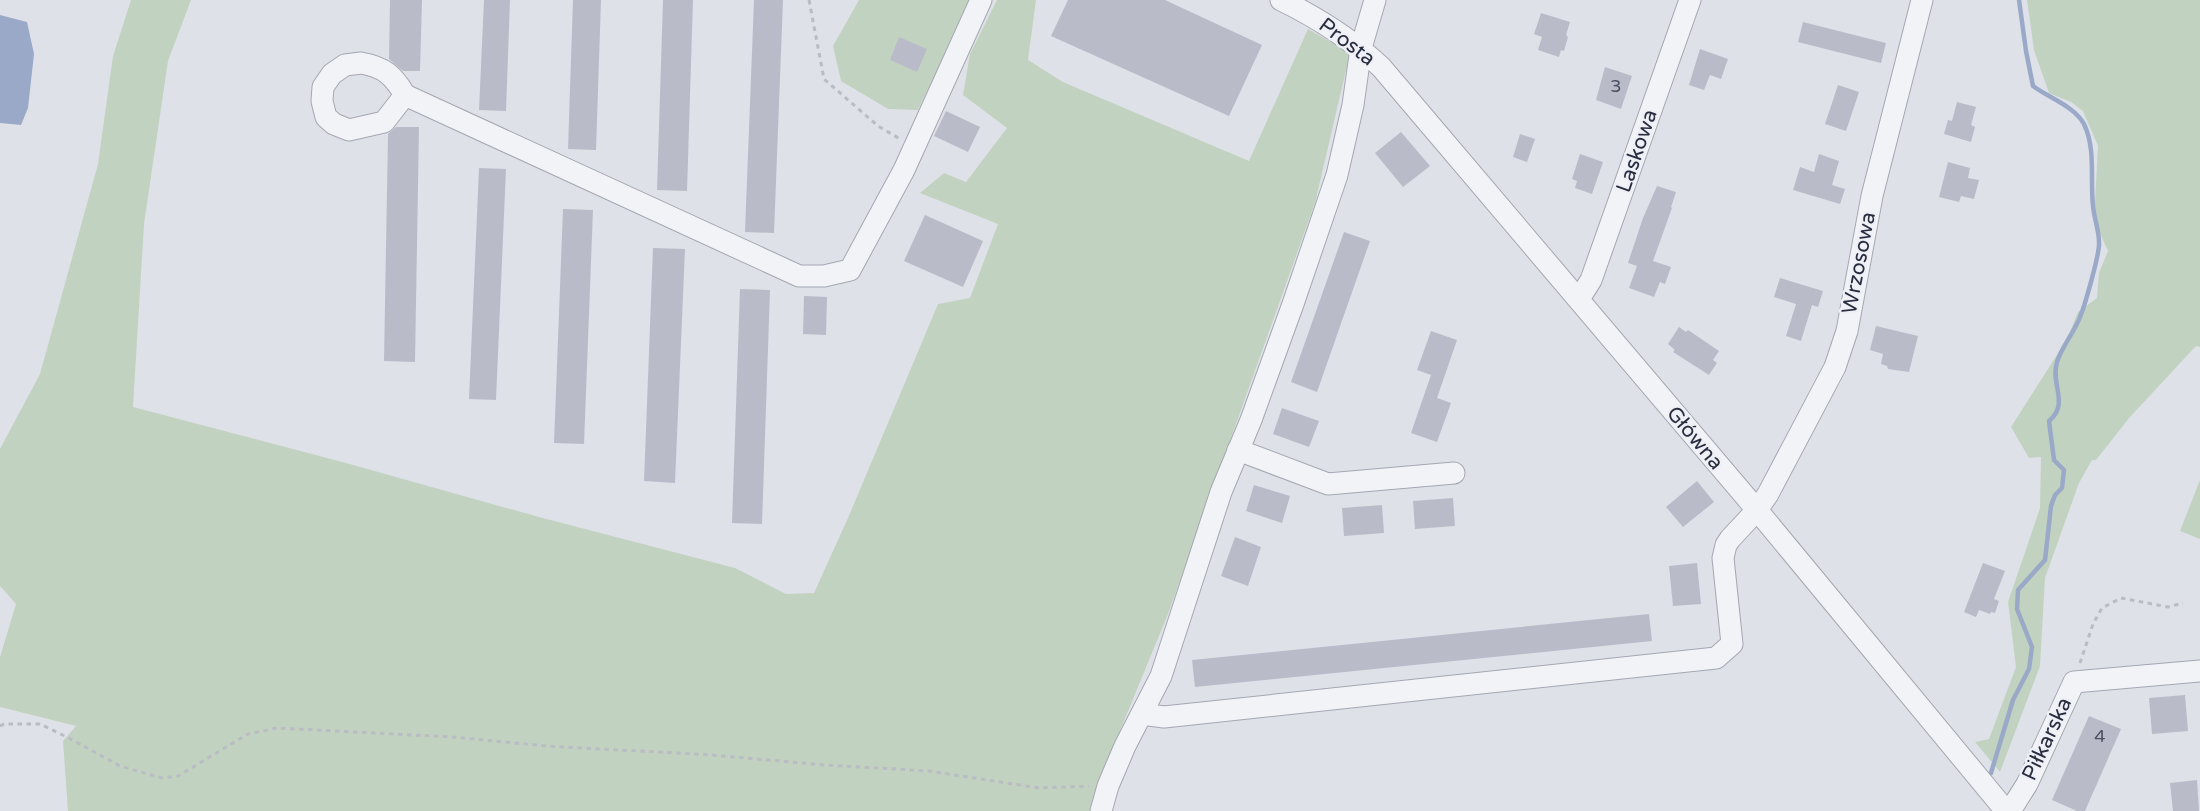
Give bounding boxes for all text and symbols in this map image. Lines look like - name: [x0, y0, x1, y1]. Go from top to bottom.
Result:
- street label: Prosta: [1314, 13, 1380, 71]
- house number: 3: [1610, 75, 1622, 97]
- street label: Laskowa: [1611, 106, 1663, 196]
- street label: Wrzosowa: [1837, 210, 1881, 316]
- street label: Główna: [1661, 401, 1729, 475]
- street label: Piłkarska: [2017, 693, 2077, 785]
- house number: 4: [2094, 725, 2106, 747]

